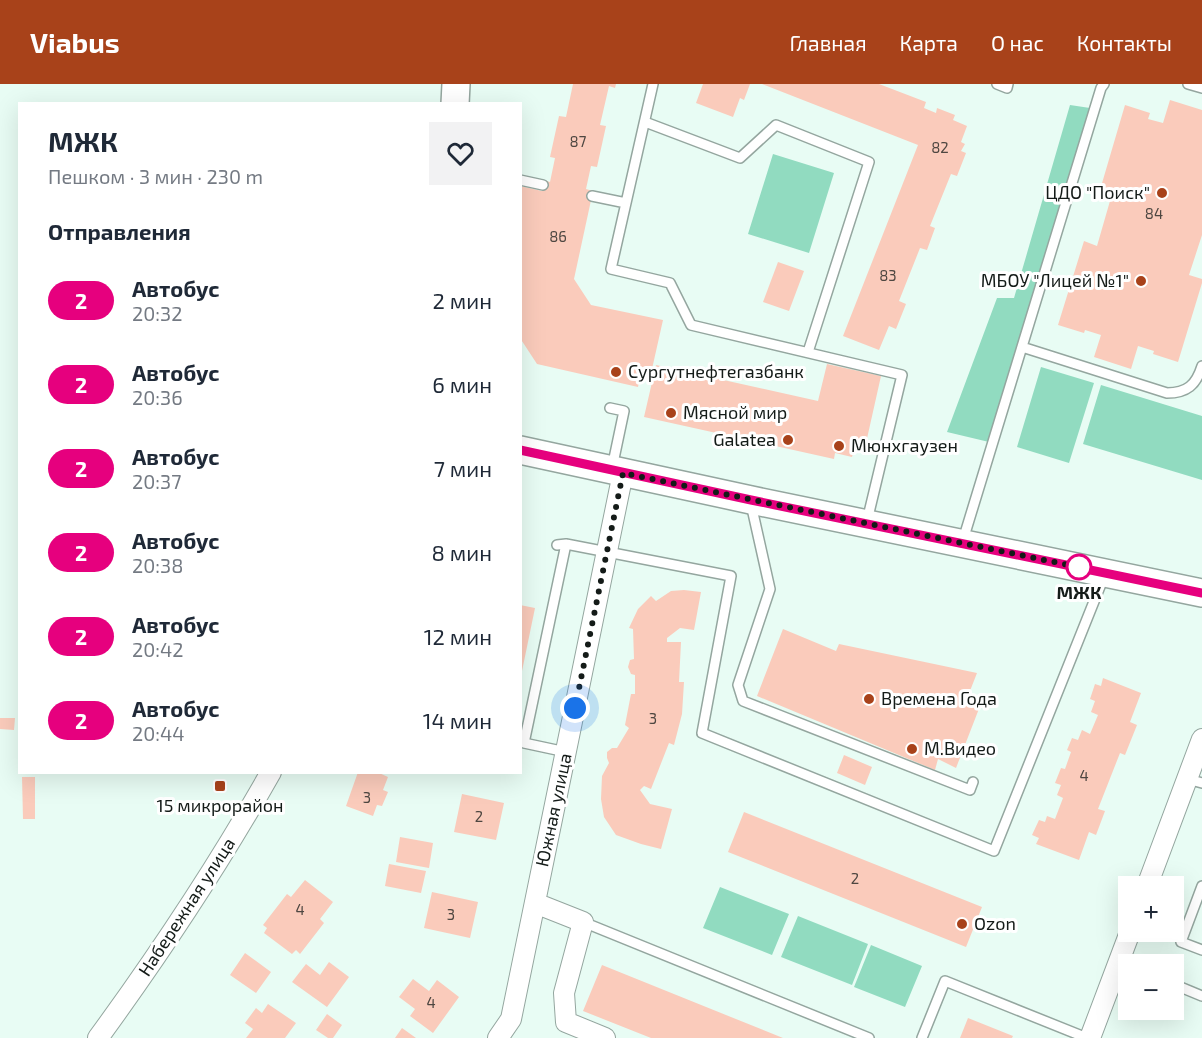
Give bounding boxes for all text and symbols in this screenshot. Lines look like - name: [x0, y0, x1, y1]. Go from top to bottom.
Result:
- text: Viabus: [30, 25, 120, 59]
- text: Главная: [790, 30, 867, 55]
- text: Карта: [900, 30, 958, 55]
- text: О нас: [991, 30, 1044, 55]
- text: Контакты: [1077, 30, 1172, 55]
- button: heart: [429, 122, 492, 185]
- text: МЖК: [48, 124, 118, 158]
- house number: 87: [570, 132, 587, 150]
- house number: 82: [931, 138, 949, 156]
- text: Пешком · 3 мин · 230 m: [48, 164, 263, 188]
- place label: ЦДО "Поиск": [1045, 181, 1150, 203]
- marker: ЦДО "Поиск": [1155, 186, 1169, 200]
- house number: 84: [1145, 204, 1163, 222]
- text: Отправления: [48, 218, 191, 244]
- house number: 86: [549, 227, 567, 245]
- house number: 83: [879, 266, 897, 284]
- place label: МБОУ "Лицей №1": [981, 269, 1129, 291]
- marker: МБОУ "Лицей №1": [1134, 274, 1148, 288]
- text: Автобус: [132, 275, 220, 301]
- text: 2 мин: [433, 287, 492, 313]
- text: 2: [75, 288, 87, 313]
- text: 20:32: [132, 301, 182, 325]
- text: Автобус: [132, 359, 220, 385]
- place label: Сургутнефтегазбанк: [628, 360, 804, 382]
- marker: Сургутнефтегазбанк: [609, 365, 623, 379]
- text: 6 мин: [432, 371, 492, 397]
- text: 2: [75, 372, 87, 397]
- text: 20:36: [132, 385, 183, 409]
- place label: Мясной мир: [683, 401, 787, 423]
- marker: Мясной мир: [664, 406, 678, 420]
- place label: Galatea: [713, 428, 776, 450]
- marker: Galatea: [781, 433, 795, 447]
- place label: Мюнхгаузен: [851, 434, 958, 456]
- marker: Мюнхгаузен: [832, 439, 846, 453]
- text: Автобус: [132, 443, 220, 469]
- text: 7 мин: [434, 455, 492, 481]
- text: 2: [75, 456, 87, 481]
- text: 20:37: [132, 469, 181, 493]
- text: Автобус: [132, 527, 220, 553]
- text: 8 мин: [432, 539, 492, 565]
- text: 2: [75, 540, 87, 565]
- text: 20:38: [132, 553, 183, 577]
- marker: МЖК: [1066, 554, 1092, 580]
- place label: МЖК: [1057, 581, 1102, 603]
- text: Автобус: [132, 611, 220, 637]
- text: 12 мин: [424, 623, 492, 649]
- text: 2: [75, 624, 87, 649]
- text: 20:42: [132, 637, 184, 661]
- place label: Времена Года: [881, 687, 997, 709]
- marker: Времена Года: [862, 692, 876, 706]
- your location: [560, 693, 590, 723]
- text: Автобус: [132, 695, 220, 721]
- text: 14 мин: [423, 707, 492, 733]
- text: 2: [75, 708, 87, 733]
- house number: 3: [649, 709, 657, 727]
- text: 20:44: [132, 721, 185, 745]
- place label: М.Видео: [924, 737, 996, 759]
- marker: М.Видео: [905, 742, 919, 756]
- street label: Южная улица: [530, 751, 576, 869]
- house number: 4: [1079, 766, 1089, 784]
- marker: 15 микрорайон: [213, 779, 227, 793]
- house number: 3: [363, 788, 371, 806]
- place label: 15 микрорайон: [156, 794, 284, 816]
- house number: 2: [475, 807, 483, 825]
- street label: Набережная улица: [133, 833, 239, 980]
- house number: 2: [851, 869, 859, 887]
- map controls: [1118, 876, 1184, 1020]
- button: +: [1118, 876, 1184, 942]
- house number: 4: [295, 900, 305, 918]
- house number: 3: [447, 905, 455, 923]
- place label: Ozon: [974, 912, 1016, 934]
- marker: Ozon: [955, 917, 969, 931]
- button: −: [1118, 954, 1184, 1020]
- house number: 4: [426, 993, 436, 1011]

